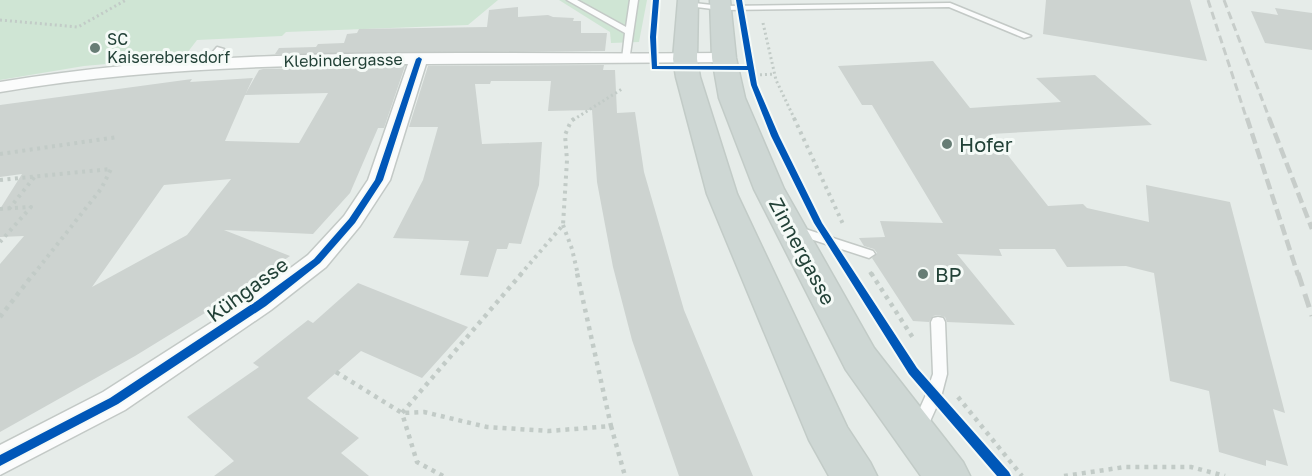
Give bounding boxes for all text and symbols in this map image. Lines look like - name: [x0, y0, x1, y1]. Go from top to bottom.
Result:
- place label: SC Kaiserebersdorf: [107, 29, 230, 67]
- marker: SC Kaiserebersdorf: [88, 41, 102, 55]
- street label: Klebindergasse: [283, 49, 403, 71]
- place label: Hofer: [959, 132, 1013, 156]
- marker: Hofer: [940, 137, 954, 151]
- street label: Zinnergasse: [765, 193, 841, 309]
- street label: Kühgasse: [202, 252, 292, 326]
- place label: BP: [935, 262, 962, 286]
- marker: BP: [916, 267, 930, 281]

